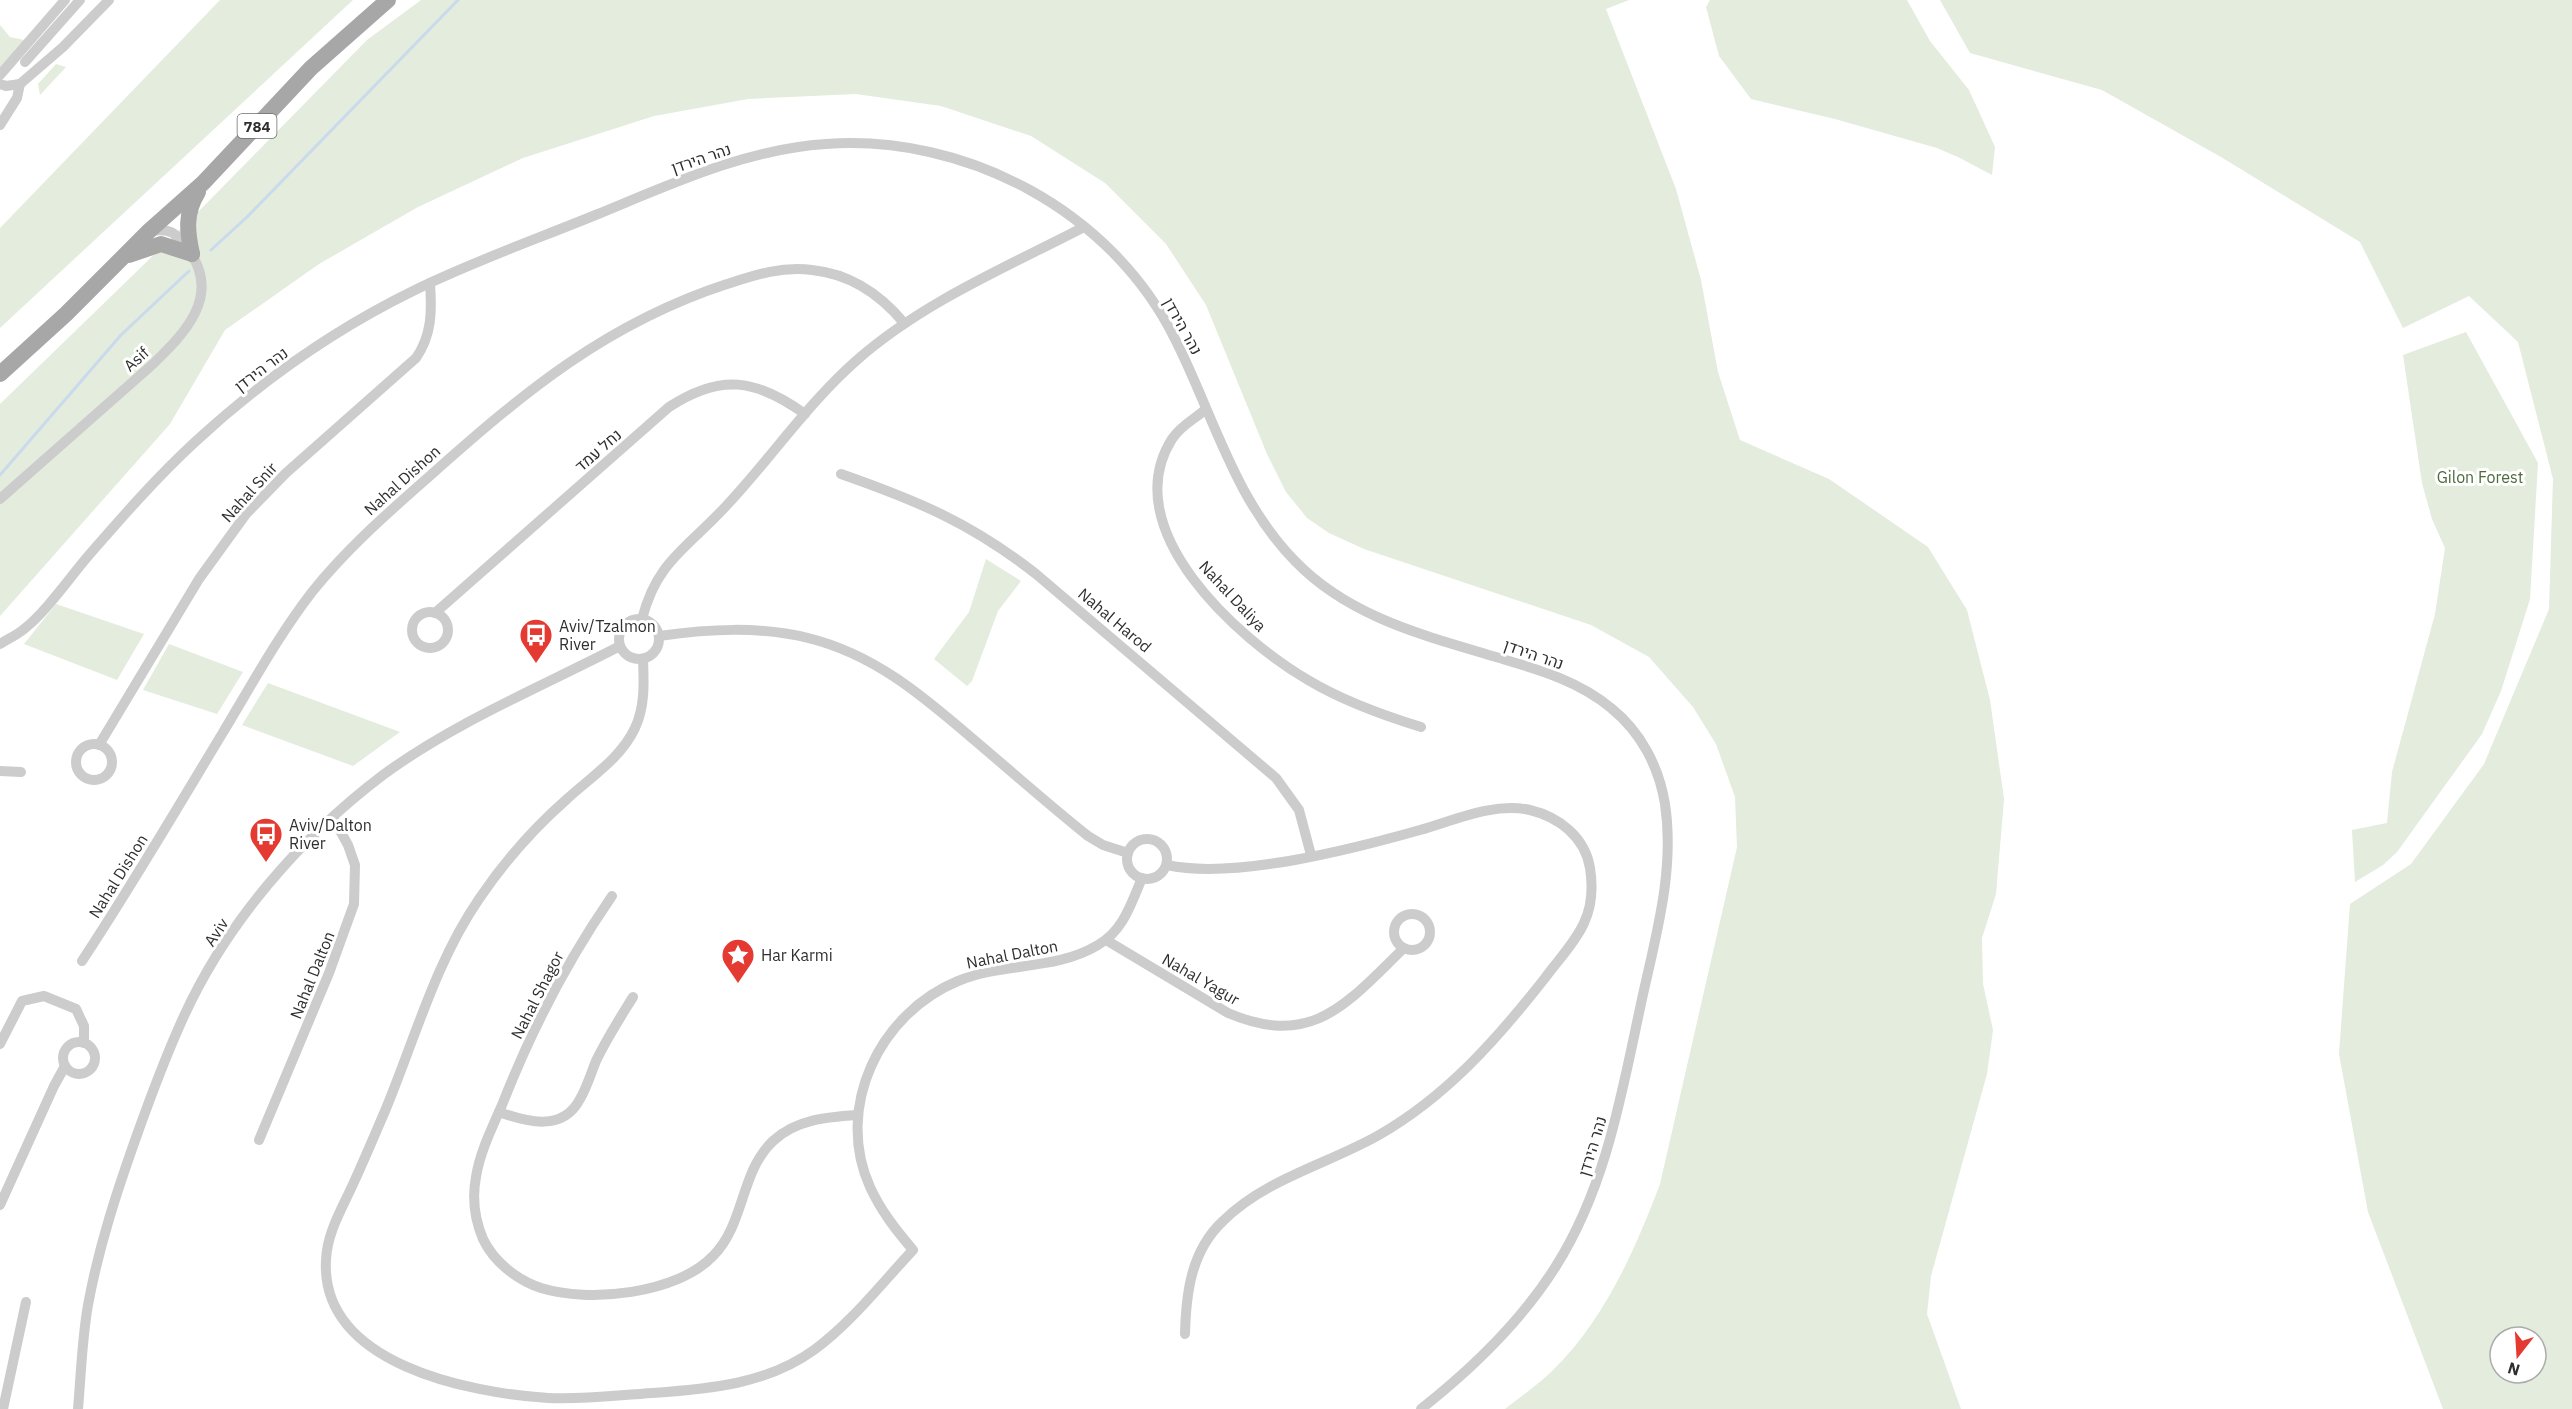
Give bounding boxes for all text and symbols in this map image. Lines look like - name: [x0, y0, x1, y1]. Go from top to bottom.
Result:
- road number: 784: [238, 114, 276, 138]
- street label: נהר הירדן: [668, 138, 734, 178]
- street label: נהר הירדן: [1159, 294, 1207, 358]
- street label: Asif: [119, 342, 153, 376]
- street label: נהר הירדן: [230, 342, 292, 396]
- street label: נחל עמד: [571, 424, 625, 476]
- street label: Nahal Dishon: [360, 441, 444, 519]
- street label: Nahal Snir: [217, 458, 281, 526]
- park label: Gilon Forest: [2437, 467, 2523, 487]
- street label: Nahal Daliya: [1195, 556, 1271, 636]
- street label: Nahal Harod: [1074, 584, 1156, 656]
- place label: Aviv/Tzalmon River: [559, 616, 656, 654]
- bus stop icon: Aviv/Tzalmon River: [518, 617, 554, 664]
- street label: נהר הירדן: [1501, 634, 1567, 674]
- place label: Aviv/Dalton River: [289, 815, 372, 853]
- bus stop icon: Aviv/Dalton River: [248, 816, 284, 863]
- street label: Nahal Dishon: [84, 830, 152, 922]
- street label: Aviv: [199, 914, 233, 950]
- street label: Nahal Dalton: [285, 928, 339, 1022]
- street label: Nahal Dalton: [965, 935, 1059, 973]
- place icon: Har Karmi: [720, 937, 756, 984]
- place label: Har Karmi: [761, 945, 833, 965]
- street label: Nahal Shagor: [506, 948, 568, 1042]
- street label: Nahal Yagur: [1159, 949, 1243, 1009]
- street label: נהר הירדן: [1573, 1113, 1611, 1179]
- north arrow: [2488, 1325, 2548, 1385]
- text: N: [2505, 1358, 2522, 1381]

